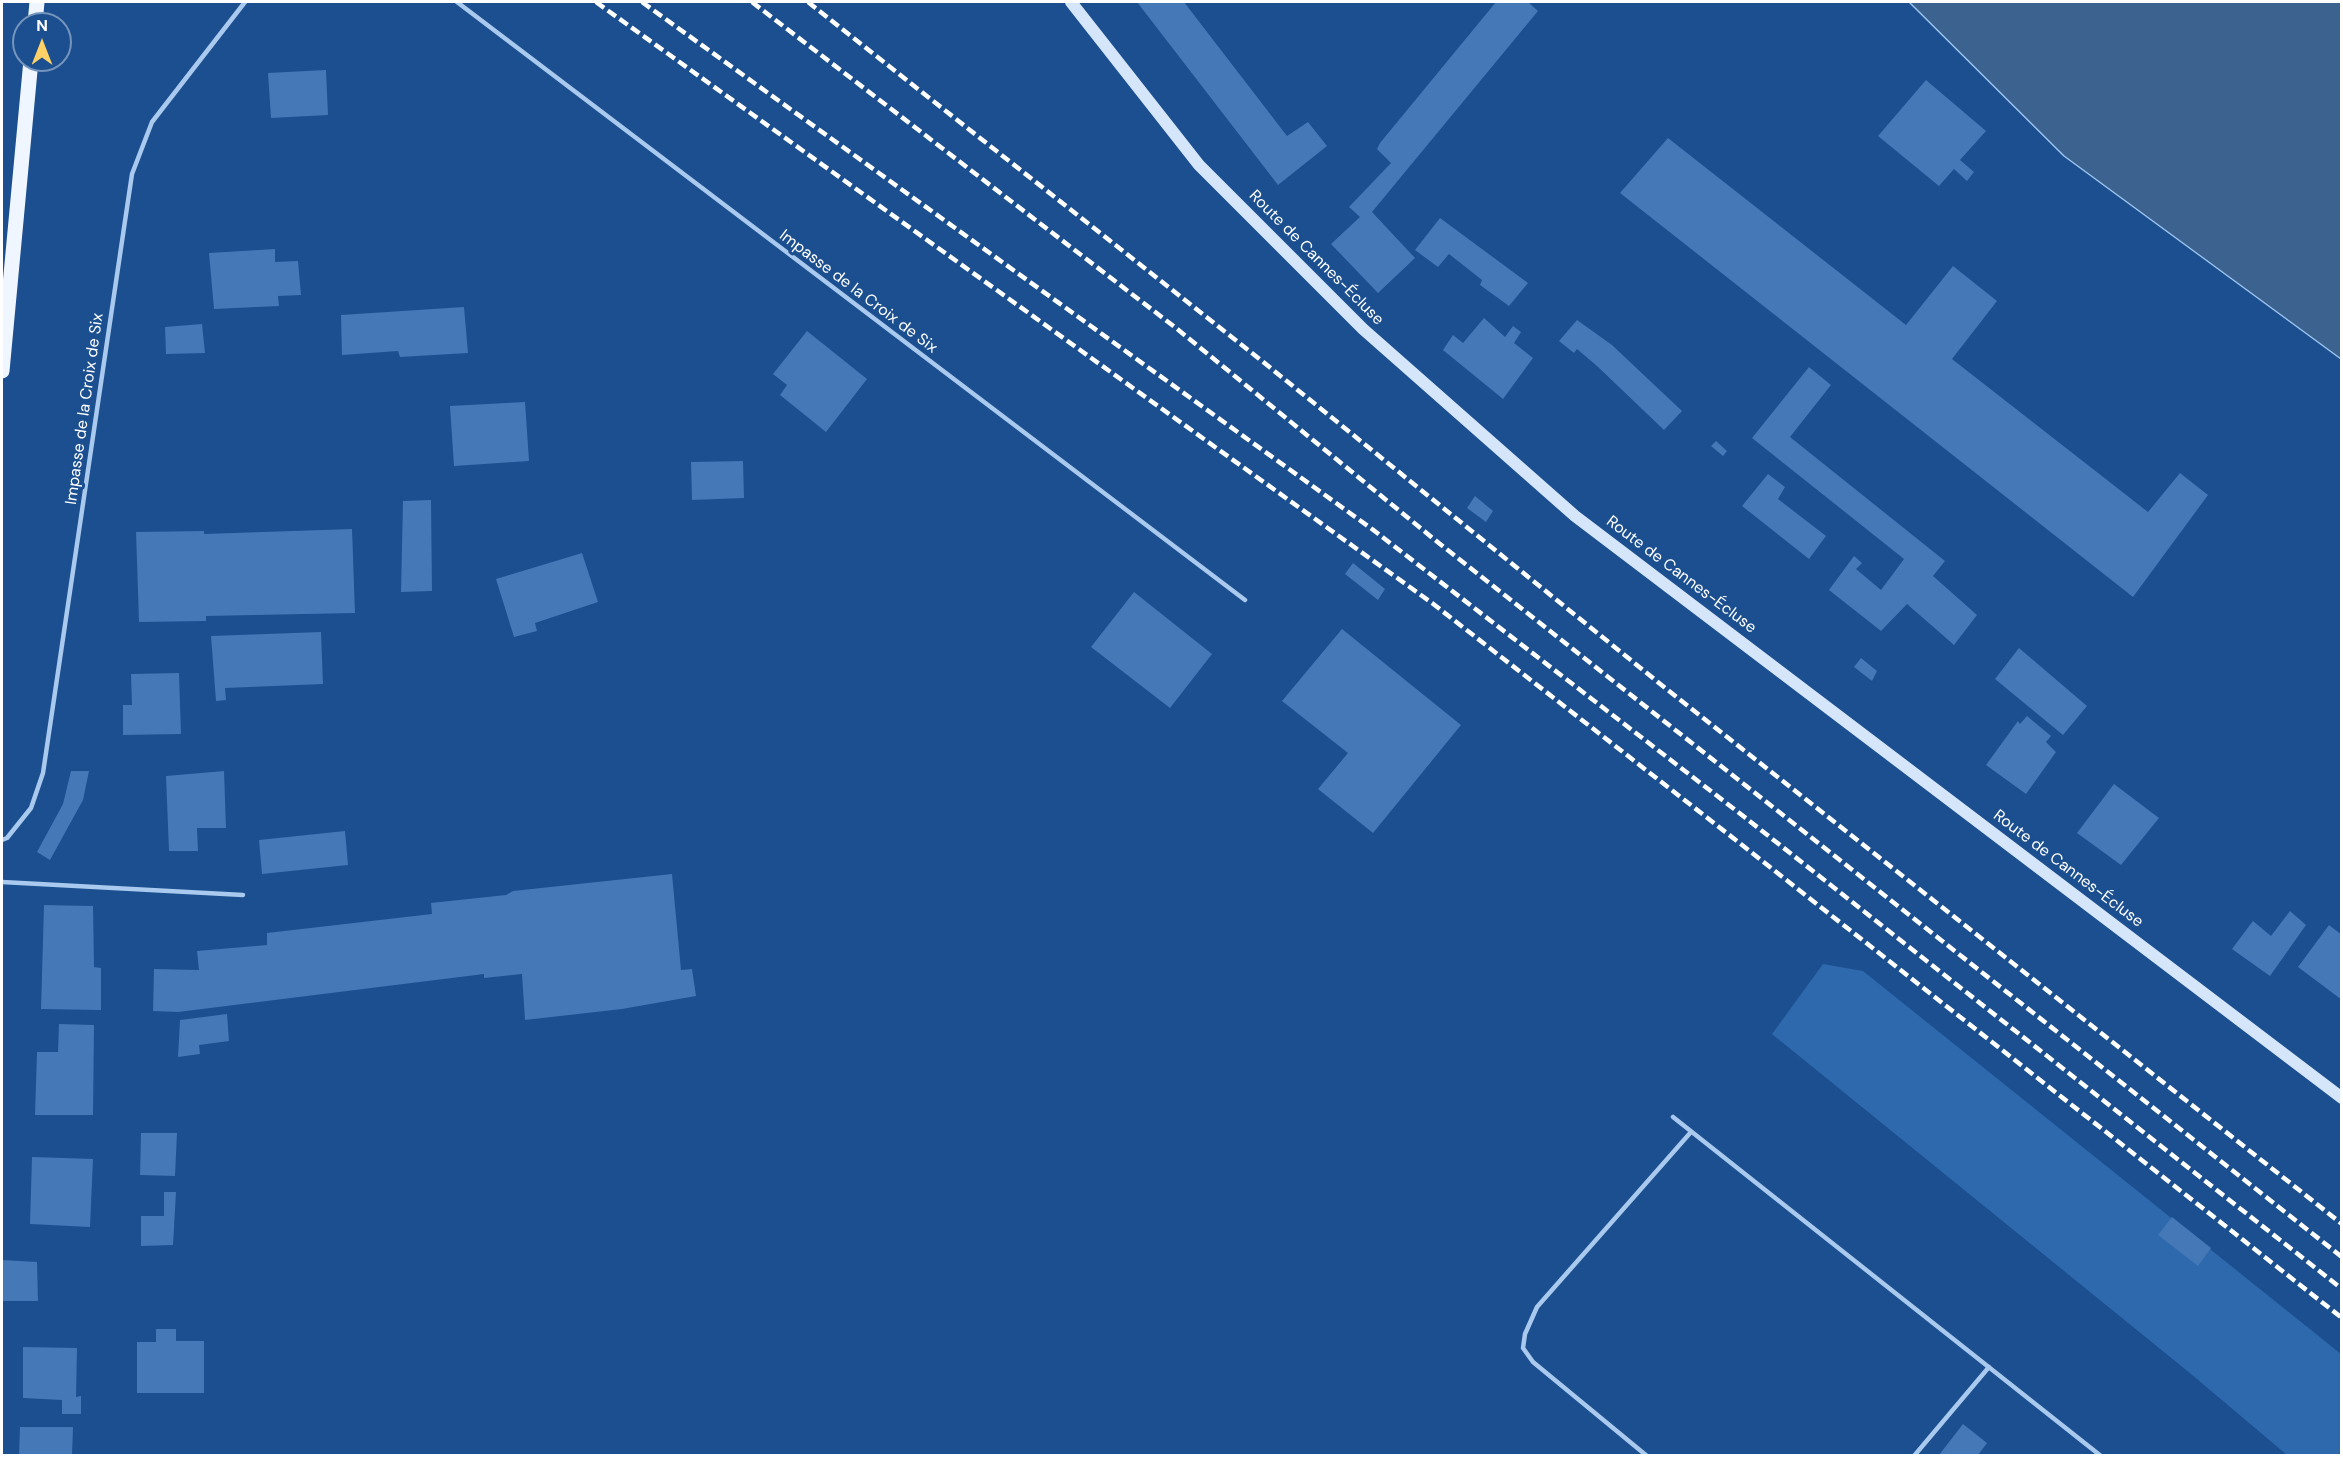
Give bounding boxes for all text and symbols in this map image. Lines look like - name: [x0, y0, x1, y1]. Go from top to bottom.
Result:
- north arrow: [12, 12, 72, 72]
- text: N: [36, 15, 48, 36]
- street label: Route de Cannes-Écluse: [1245, 187, 1387, 329]
- street label: Impasse de la Croix de Six: [775, 226, 941, 358]
- street label: Impasse de la Croix de Six: [62, 312, 108, 506]
- street label: Route de Cannes-Écluse: [1602, 512, 1760, 638]
- street label: Route de Cannes-Écluse: [1989, 806, 2147, 932]

